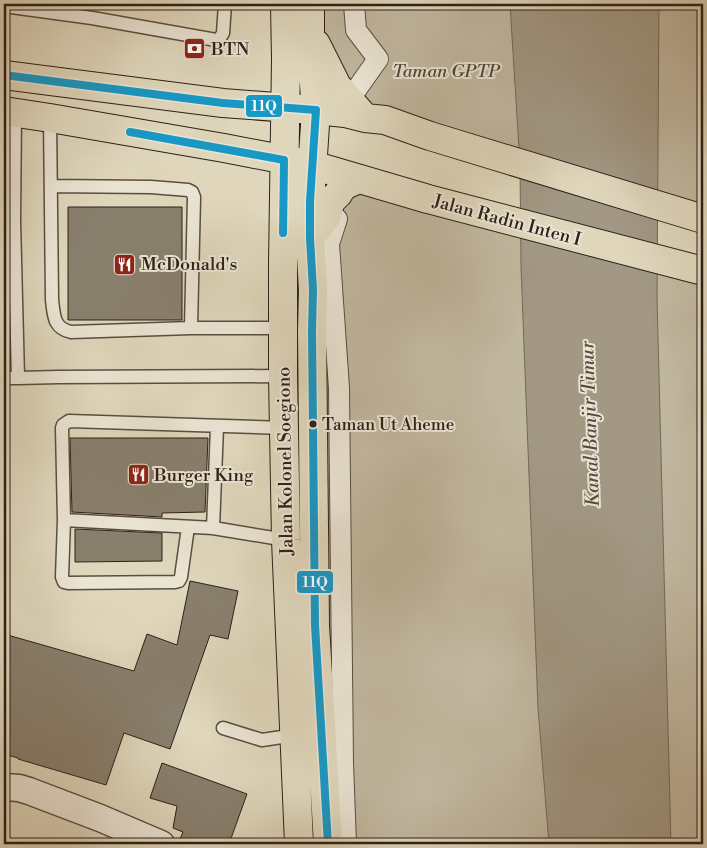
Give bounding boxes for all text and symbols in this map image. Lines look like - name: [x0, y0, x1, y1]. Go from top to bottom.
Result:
- bank icon: BTN: [183, 37, 207, 61]
- place label: BTN: [210, 38, 250, 61]
- park label: Taman GPTP: [392, 60, 501, 83]
- line badge: 11Q: [245, 94, 283, 118]
- text: 11Q: [251, 98, 277, 116]
- street label: Jalan Radin Inten I: [429, 189, 584, 251]
- restaurant icon: McDonald's: [113, 252, 137, 276]
- place label: McDonald's: [141, 253, 238, 276]
- water label: Kanal Banjir Timur: [575, 340, 605, 507]
- street label: Jalan Kolonel Soegiono: [272, 366, 299, 557]
- place label: Taman Ut Aheme: [322, 414, 454, 436]
- marker: Taman Ut Aheme: [308, 419, 318, 429]
- restaurant icon: Burger King: [126, 463, 150, 487]
- place label: Burger King: [153, 464, 254, 487]
- line badge: 11Q: [296, 570, 334, 594]
- text: 11Q: [302, 574, 328, 592]

